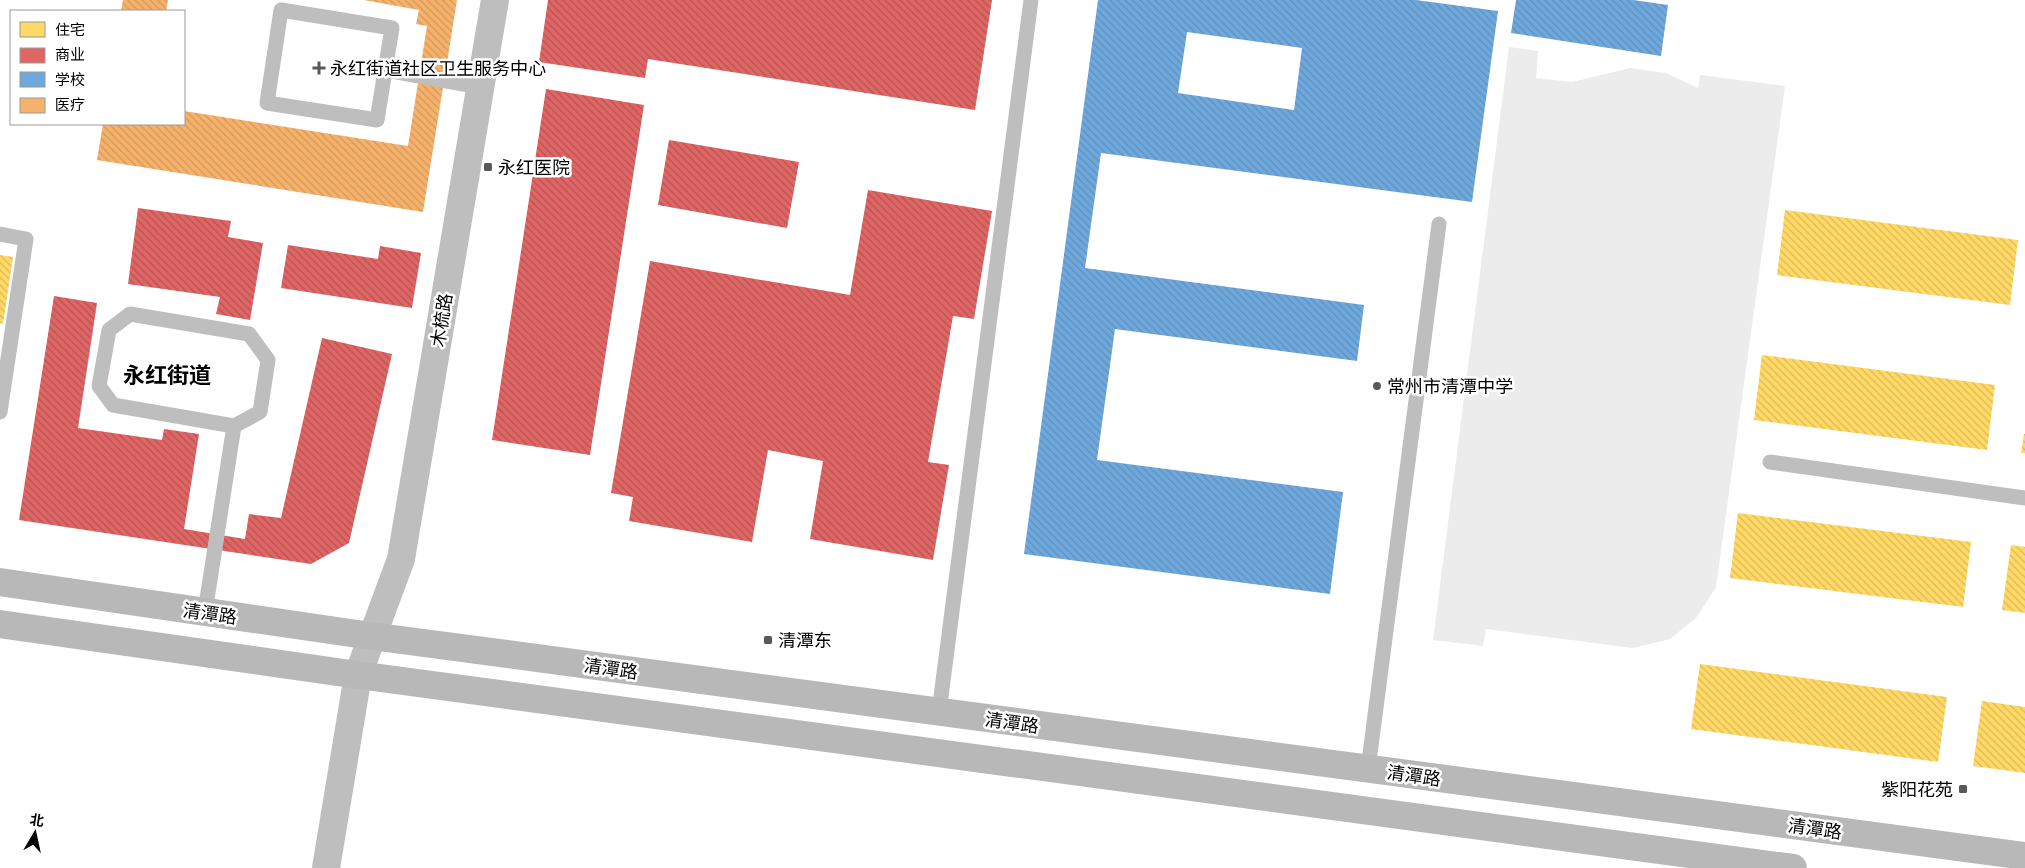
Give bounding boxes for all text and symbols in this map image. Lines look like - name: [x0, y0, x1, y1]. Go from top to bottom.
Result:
- legend: [10, 10, 185, 125]
- text: 住宅: [55, 20, 85, 38]
- text: 商业: [55, 45, 85, 63]
- place label: 永红街道社区卫生服务中心: [330, 57, 546, 79]
- marker: 永红街道社区卫生服务中心: [312, 61, 326, 75]
- text: 学校: [55, 70, 85, 88]
- text: 医疗: [55, 95, 85, 113]
- place label: 永红医院: [498, 156, 570, 178]
- marker: 永红医院: [482, 161, 494, 173]
- street label: 木梳路: [426, 292, 456, 348]
- district label: 永红街道: [123, 361, 211, 388]
- place label: 常州市清潭中学: [1387, 375, 1513, 397]
- marker: 常州市清潭中学: [1371, 380, 1383, 392]
- street label: 清潭路: [182, 598, 238, 628]
- place label: 清潭东: [778, 629, 832, 651]
- marker: 清潭东: [762, 634, 774, 646]
- street label: 清潭路: [583, 653, 639, 683]
- street label: 清潭路: [984, 707, 1040, 737]
- street label: 清潭路: [1386, 760, 1442, 790]
- place label: 紫阳花苑: [1881, 778, 1953, 800]
- marker: 紫阳花苑: [1957, 783, 1969, 795]
- north arrow: [10, 808, 60, 858]
- text: 北: [29, 810, 45, 829]
- street label: 清潭路: [1787, 813, 1843, 843]

